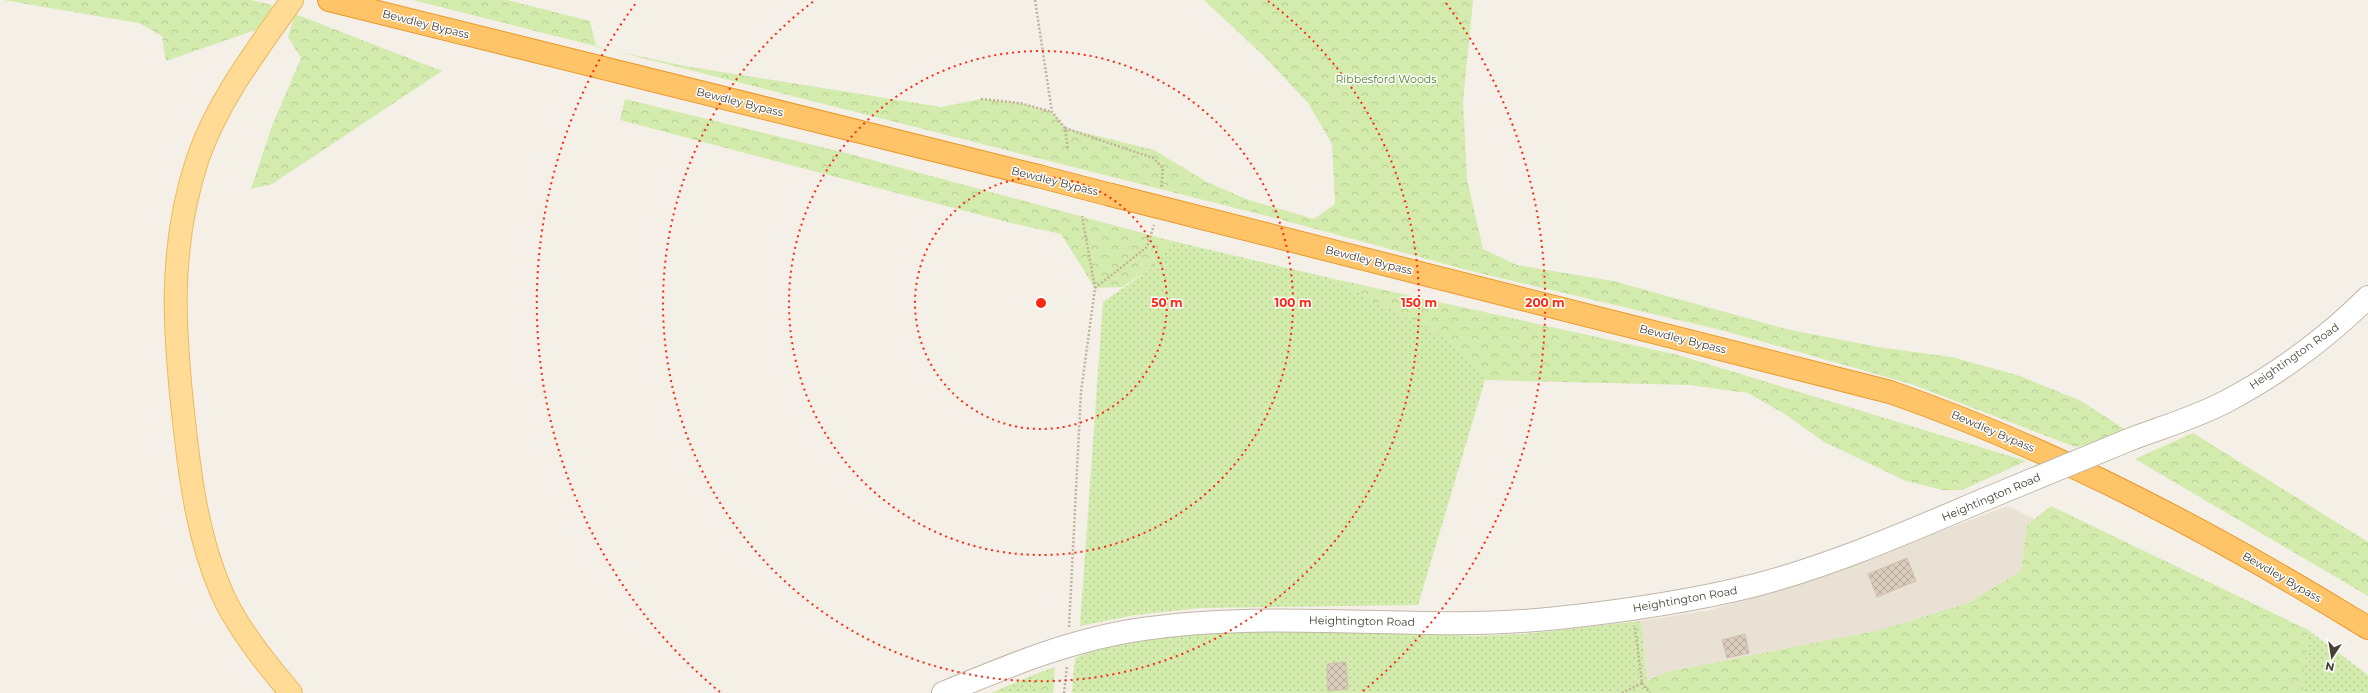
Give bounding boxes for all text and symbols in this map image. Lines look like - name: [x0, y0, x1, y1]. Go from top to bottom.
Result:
- street label: Bewdley Bypass: [381, 6, 472, 42]
- park label: Ribbesford Woods: [1335, 72, 1437, 86]
- street label: Bewdley Bypass: [695, 84, 786, 120]
- street label: Bewdley Bypass: [1010, 163, 1101, 199]
- street label: Bewdley Bypass: [1324, 242, 1415, 278]
- text: 50 m: [1151, 295, 1183, 310]
- text: 100 m: [1275, 295, 1311, 310]
- text: 150 m: [1401, 295, 1437, 310]
- text: 200 m: [1525, 295, 1565, 310]
- centre of rings: [1034, 296, 1048, 310]
- street label: Heightington Road: [2247, 320, 2341, 392]
- street label: Bewdley Bypass: [1638, 321, 1729, 357]
- street label: Bewdley Bypass: [1949, 407, 2037, 455]
- street label: Heightington Road: [1939, 470, 2043, 524]
- street label: Bewdley Bypass: [2240, 549, 2325, 606]
- street label: Heightington Road: [1632, 583, 1738, 615]
- street label: Heightington Road: [1309, 613, 1415, 629]
- north arrow: [2312, 637, 2352, 677]
- text: N: [2324, 659, 2336, 675]

